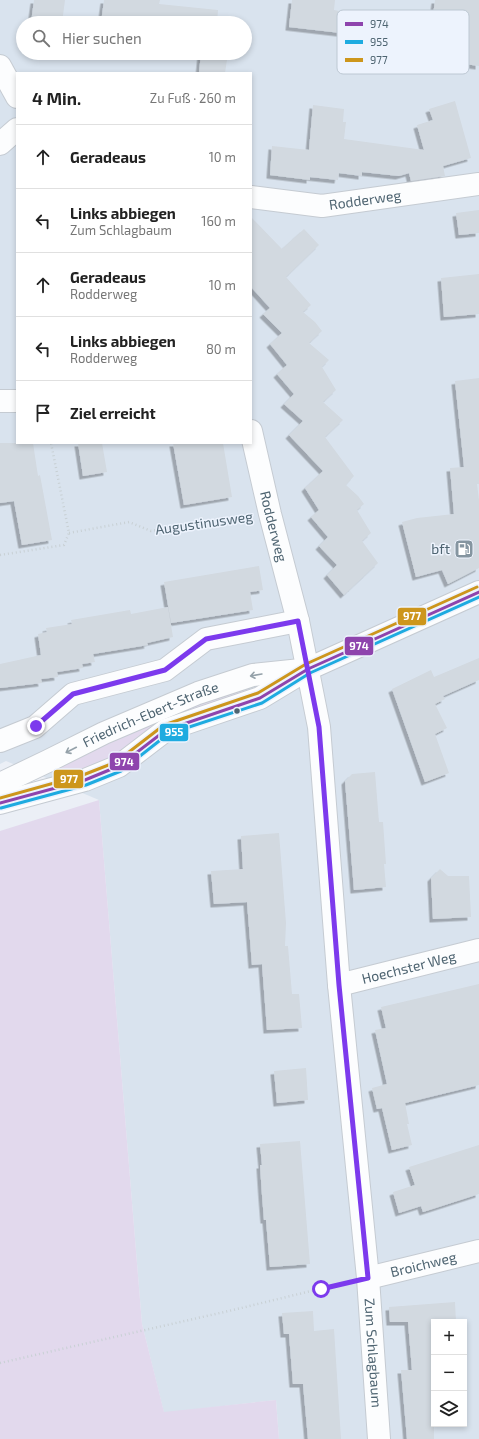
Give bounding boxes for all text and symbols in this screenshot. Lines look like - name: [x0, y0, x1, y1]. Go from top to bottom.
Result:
- legend: [337, 10, 469, 74]
- search box: [16, 16, 252, 60]
- text: 974: [370, 17, 389, 30]
- icon: search: [30, 27, 52, 49]
- text: Hier suchen: [62, 29, 142, 47]
- text: 955: [370, 35, 388, 48]
- text: 977: [370, 53, 388, 66]
- text: 4 Min.: [32, 88, 81, 108]
- text: Zu Fuß · 260 m: [150, 90, 236, 106]
- icon: ahead: [32, 146, 54, 168]
- text: Geradeaus: [70, 148, 146, 166]
- text: 10 m: [209, 149, 236, 165]
- street label: Rodderweg: [328, 186, 402, 213]
- text: Links abbiegen: [70, 204, 176, 222]
- icon: left: [32, 210, 54, 232]
- text: 160 m: [201, 213, 236, 229]
- text: Zum Schlagbaum: [70, 222, 172, 238]
- text: Geradeaus: [70, 268, 146, 286]
- icon: ahead: [32, 274, 54, 296]
- text: 10 m: [209, 277, 236, 293]
- text: Rodderweg: [70, 286, 137, 302]
- text: Links abbiegen: [70, 332, 176, 350]
- icon: left: [32, 338, 54, 360]
- text: 80 m: [206, 341, 236, 357]
- text: Rodderweg: [70, 350, 137, 366]
- icon: arrive: [32, 402, 54, 424]
- text: Ziel erreicht: [70, 404, 156, 422]
- street label: Rodderweg: [257, 489, 291, 564]
- street label: Augustinusweg: [154, 507, 254, 538]
- fuel station icon: bft: [453, 538, 475, 560]
- place label: bft: [431, 540, 450, 557]
- line badge: 977: [397, 607, 427, 626]
- text: 977: [403, 609, 421, 622]
- line badge: 974: [344, 636, 374, 656]
- text: 974: [349, 639, 369, 652]
- one-way arrow: [250, 672, 263, 680]
- street label: Friedrich-Ebert-Straße: [79, 678, 221, 750]
- unlabelled marker: [232, 706, 242, 716]
- route end: [27, 717, 45, 735]
- line badge: 955: [159, 723, 189, 742]
- text: 955: [165, 725, 183, 738]
- one-way arrow: [65, 747, 77, 754]
- line badge: 974: [109, 752, 140, 771]
- text: 974: [114, 755, 134, 768]
- line badge: 977: [53, 769, 84, 789]
- text: 977: [60, 772, 78, 785]
- street label: Hoechster Weg: [360, 947, 458, 987]
- street label: Broichweg: [389, 1248, 458, 1280]
- route start: [312, 1280, 330, 1298]
- street label: Zum Schlagbaum: [361, 1297, 386, 1408]
- map controls: [431, 1319, 467, 1427]
- button: +: [431, 1319, 467, 1355]
- button: −: [431, 1355, 467, 1391]
- button: layers: [431, 1391, 467, 1427]

